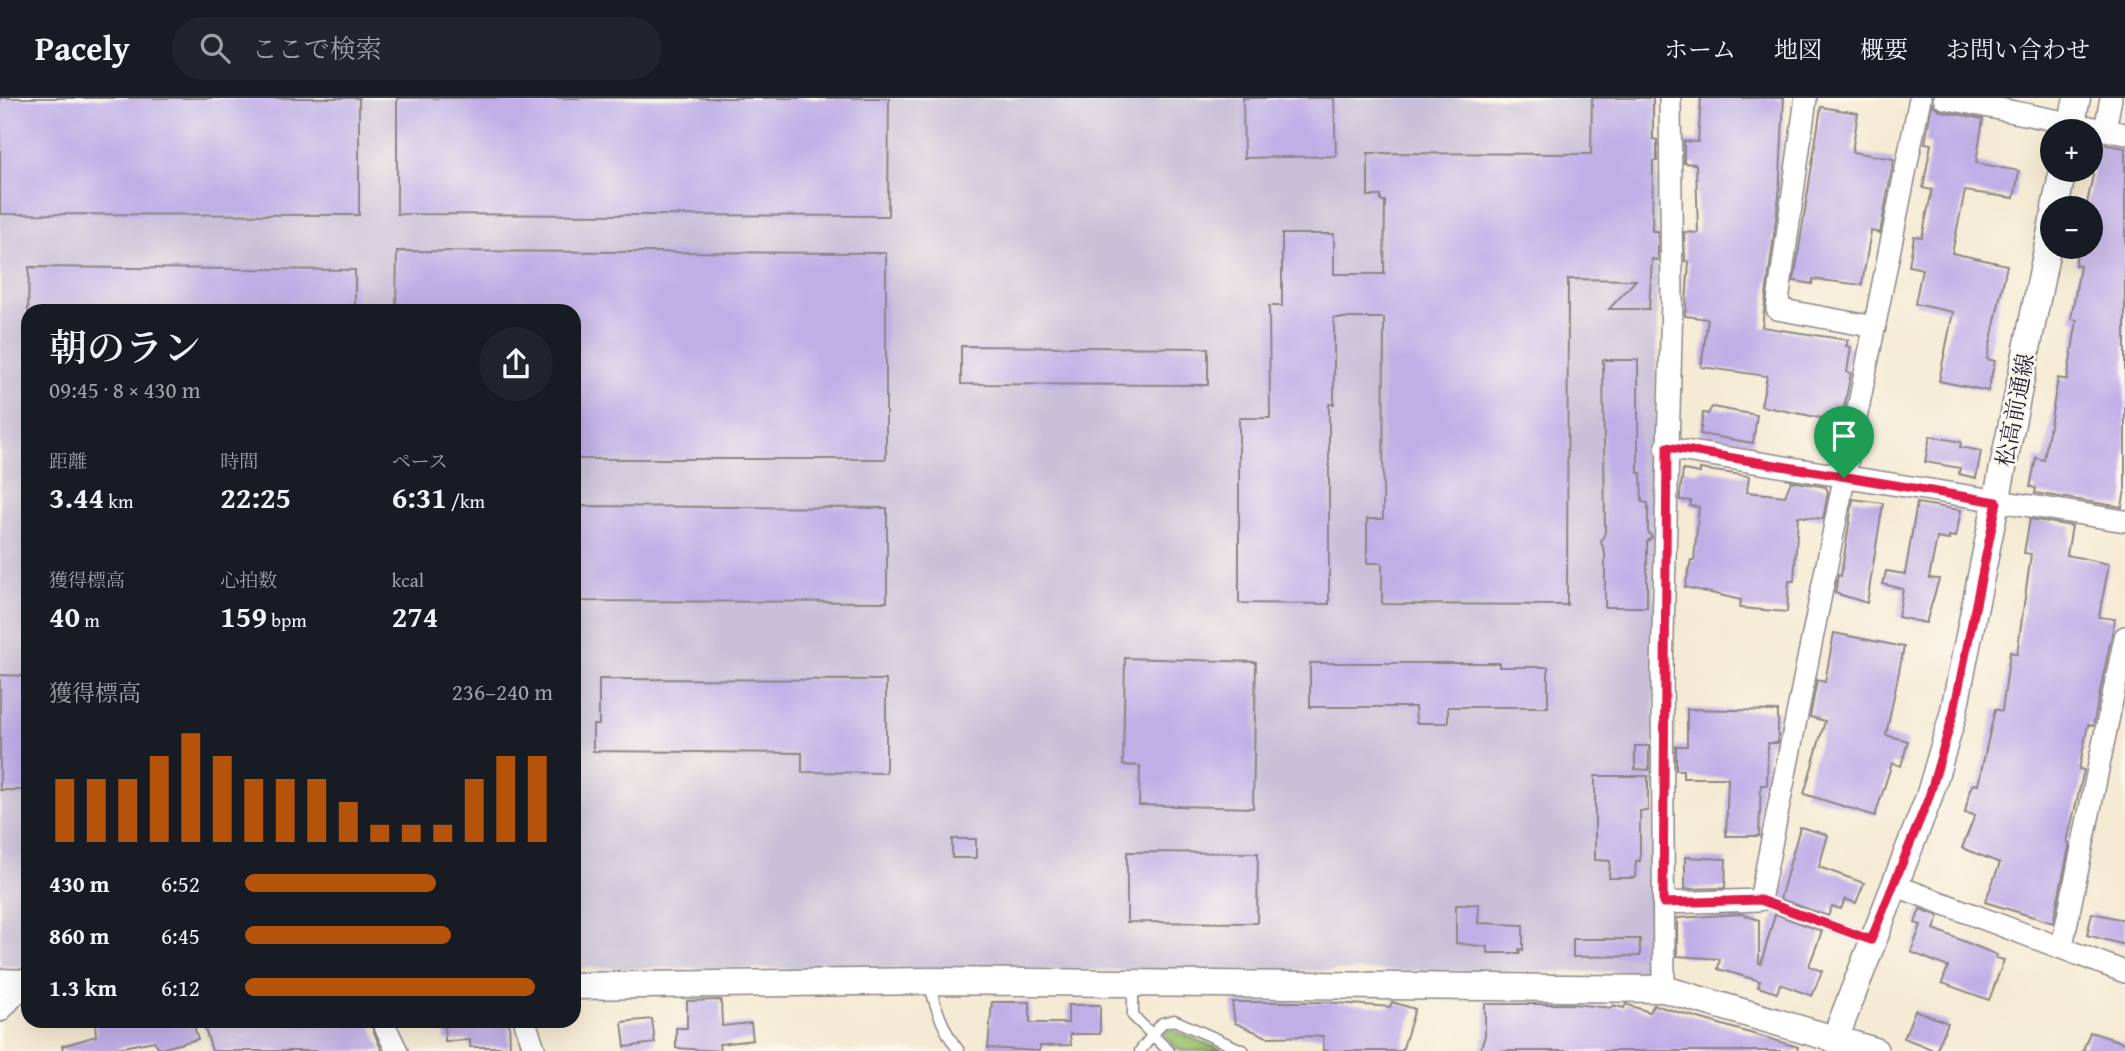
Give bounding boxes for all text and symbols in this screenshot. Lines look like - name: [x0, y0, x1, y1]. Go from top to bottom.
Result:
- search box: [172, 17, 662, 80]
- text: Pacely: [35, 24, 130, 72]
- icon: search: [196, 29, 234, 67]
- text: ここで検索: [252, 29, 382, 68]
- text: ホーム: [1664, 32, 1736, 67]
- text: 地図: [1774, 32, 1822, 67]
- text: 概要: [1860, 32, 1908, 67]
- text: お問い合わせ: [1946, 32, 2090, 67]
- map controls: [2040, 119, 2103, 259]
- button: +: [2040, 119, 2103, 182]
- button: −: [2040, 196, 2103, 259]
- text: 朝のラン: [49, 319, 201, 375]
- button: share: [479, 327, 553, 401]
- street label: 松高前通線: [1987, 350, 2042, 469]
- text: 09:45 · 8 × 430 m: [49, 373, 201, 406]
- pin: [1814, 406, 1874, 478]
- icon: arrive: [1825, 417, 1863, 455]
- text: 距離: [49, 447, 87, 475]
- text: 時間: [220, 447, 258, 475]
- text: ペース: [392, 447, 448, 475]
- text: 3.44: [49, 475, 104, 519]
- text: 22:25: [220, 475, 291, 519]
- text: 6:31: [392, 475, 447, 519]
- text: km: [104, 487, 133, 515]
- text: /km: [447, 487, 485, 515]
- text: 獲得標高: [49, 566, 125, 594]
- text: 心拍数: [220, 566, 277, 594]
- text: kcal: [392, 566, 424, 594]
- text: 40: [49, 594, 80, 638]
- text: 159: [220, 594, 267, 638]
- text: 274: [392, 594, 438, 638]
- text: m: [80, 606, 100, 634]
- text: bpm: [267, 606, 307, 634]
- text: 236–240 m: [452, 675, 553, 708]
- text: 獲得標高: [49, 676, 141, 709]
- text: 430 m: [49, 867, 110, 900]
- text: 6:52: [161, 867, 200, 900]
- text: 860 m: [49, 919, 110, 952]
- text: 6:45: [161, 919, 200, 952]
- text: 1.3 km: [49, 971, 117, 1004]
- text: 6:12: [161, 971, 200, 1004]

